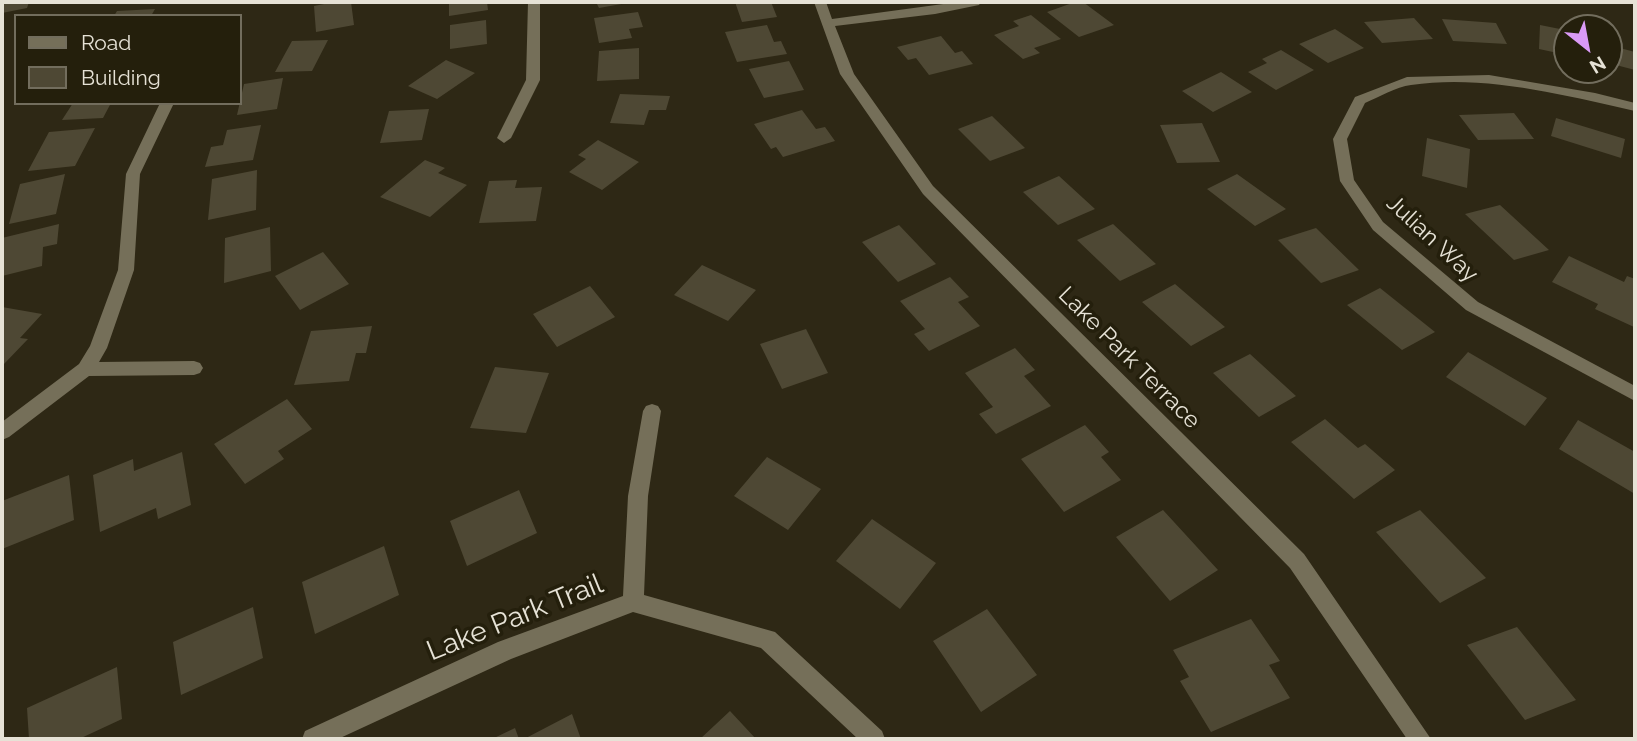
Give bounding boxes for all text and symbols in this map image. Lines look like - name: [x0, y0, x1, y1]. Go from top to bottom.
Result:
- legend: [14, 14, 242, 105]
- north arrow: [1553, 14, 1623, 84]
- text: Road: [81, 30, 131, 55]
- text: N: [1586, 52, 1610, 78]
- text: Building: [81, 65, 161, 90]
- street label: Julian Way: [1380, 190, 1484, 288]
- street label: Lake Park Terrace: [1052, 281, 1206, 435]
- street label: Lake Park Trail: [422, 567, 608, 669]

